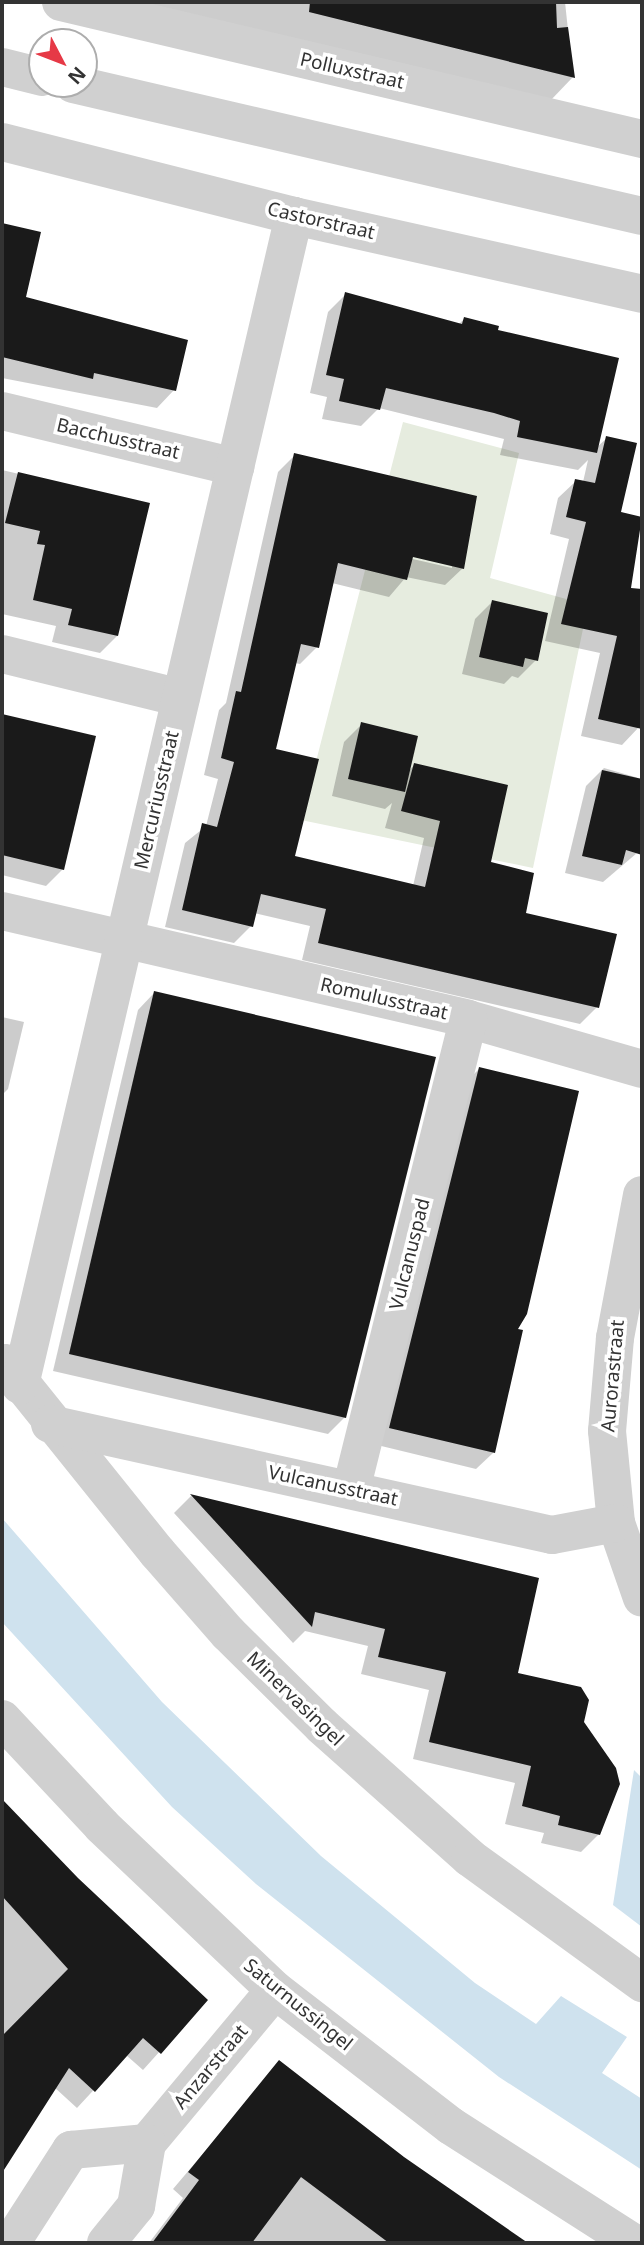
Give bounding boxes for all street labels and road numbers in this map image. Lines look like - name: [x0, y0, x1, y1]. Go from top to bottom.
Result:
- street label: Polluxstraat: [298, 48, 406, 94]
- street label: Castorstraat: [265, 198, 377, 244]
- street label: Bacchusstraat: [54, 414, 182, 464]
- street label: Mercuriusstraat: [130, 729, 184, 871]
- street label: Romulusstraat: [318, 973, 450, 1025]
- street label: Vulcanuspad: [385, 1196, 435, 1312]
- street label: Aurorastraat: [597, 1319, 629, 1433]
- street label: Vulcanusstraat: [266, 1461, 400, 1511]
- street label: Minervasingel: [242, 1647, 348, 1751]
- street label: Saturnussingel: [239, 1954, 357, 2056]
- street label: Anzarstraat: [169, 2020, 253, 2114]

